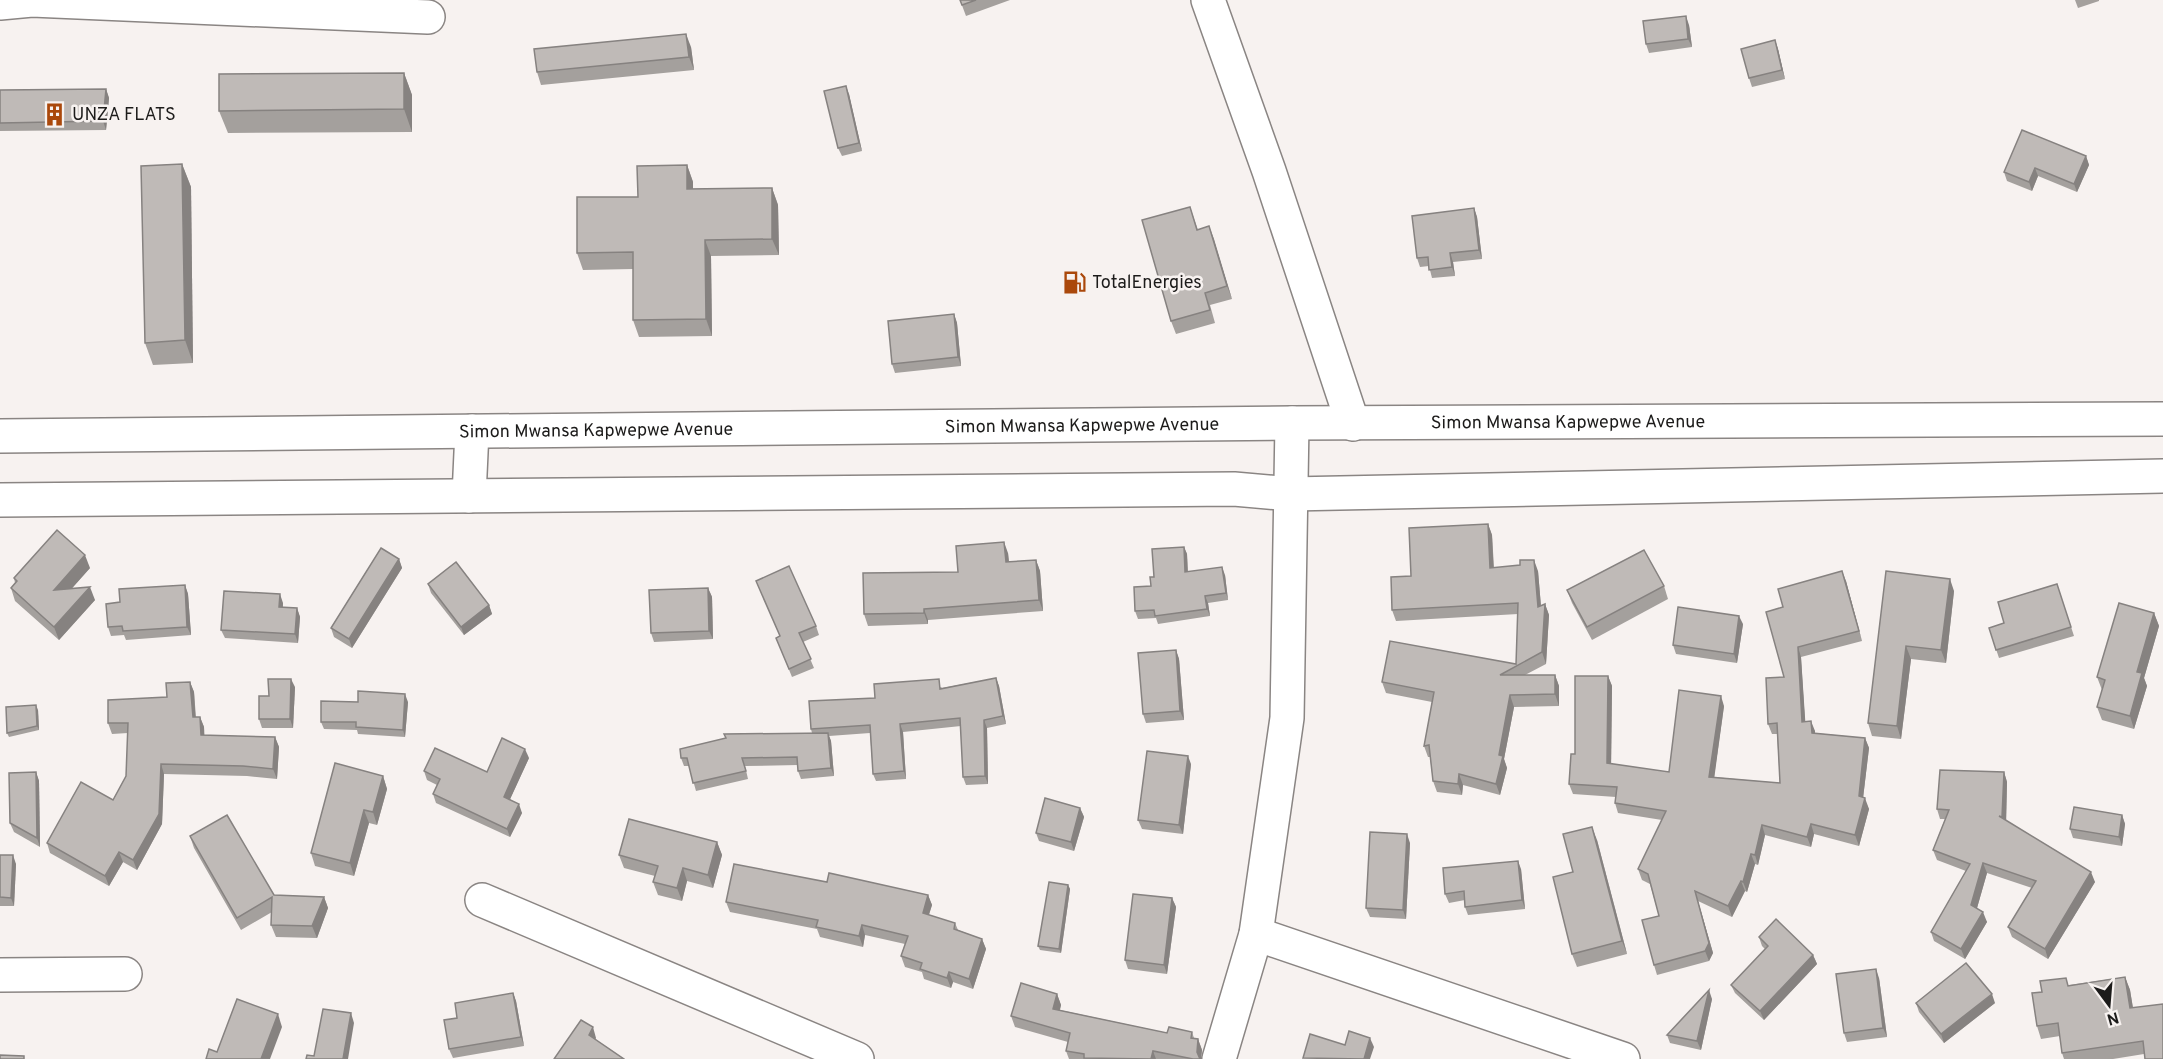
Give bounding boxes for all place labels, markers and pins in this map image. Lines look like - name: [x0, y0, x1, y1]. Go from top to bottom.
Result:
- building icon: UNZA FLATS: [41, 101, 67, 127]
- place label: UNZA FLATS: [72, 104, 176, 127]
- fuel station icon: TotalEnergies: [1061, 269, 1087, 295]
- place label: TotalEnergies: [1092, 272, 1202, 295]

